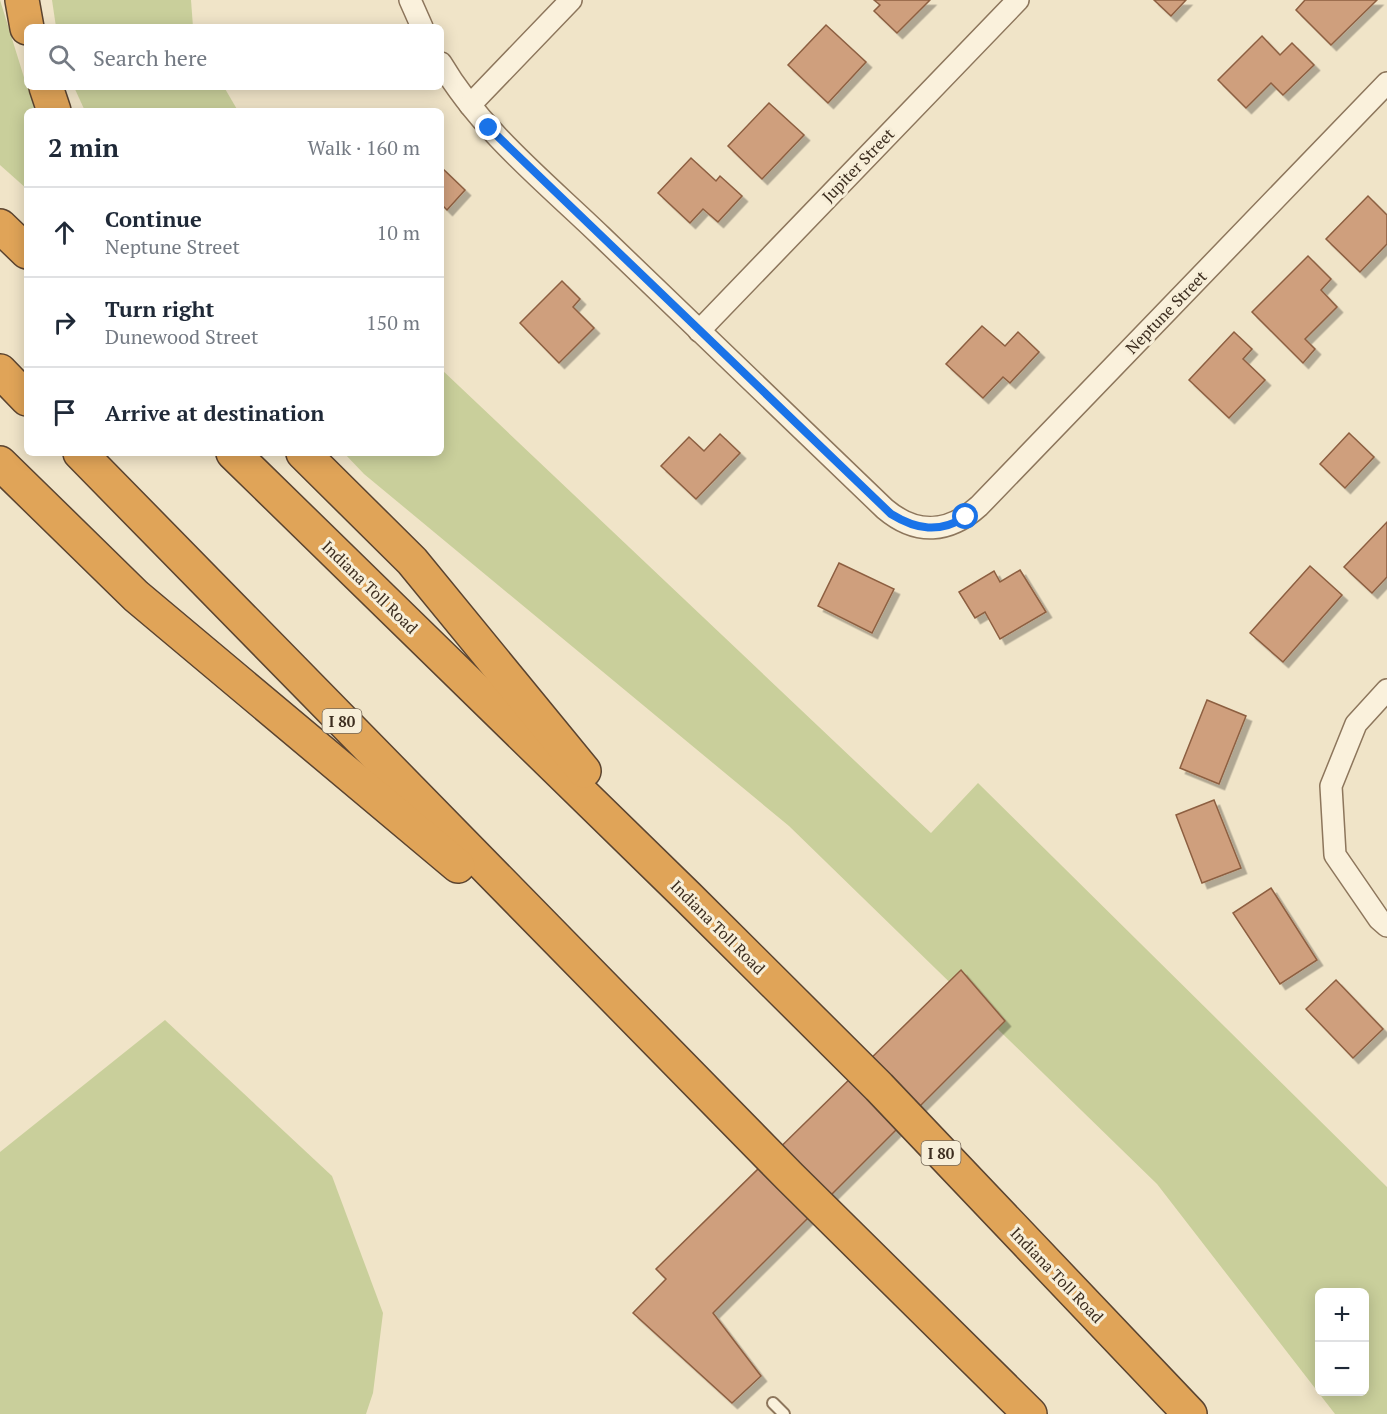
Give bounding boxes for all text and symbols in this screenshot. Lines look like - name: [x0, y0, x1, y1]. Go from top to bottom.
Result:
- search box: [24, 24, 444, 90]
- icon: search: [45, 41, 78, 74]
- text: Search here: [93, 43, 207, 72]
- route end: [475, 114, 501, 140]
- street label: Jupiter Street: [817, 123, 899, 207]
- text: 2 min: [48, 130, 119, 164]
- text: Walk · 160 m: [308, 134, 420, 161]
- text: Continue: [105, 204, 202, 233]
- icon: ahead: [48, 216, 81, 249]
- text: 10 m: [377, 219, 420, 246]
- text: Neptune Street: [105, 233, 240, 260]
- street label: Neptune Street: [1121, 266, 1211, 358]
- text: Turn right: [105, 294, 214, 323]
- icon: right: [48, 306, 81, 339]
- text: 150 m: [366, 309, 420, 336]
- text: Dunewood Street: [105, 323, 258, 350]
- icon: arrive: [48, 396, 81, 429]
- text: Arrive at destination: [105, 398, 324, 427]
- route start: [952, 503, 978, 529]
- street label: Indiana Toll Road: [317, 536, 423, 639]
- road number: I 80: [322, 709, 362, 733]
- street label: Indiana Toll Road: [666, 875, 770, 979]
- road number: I 80: [922, 1141, 960, 1165]
- street label: Indiana Toll Road: [1006, 1222, 1109, 1328]
- map controls: [1315, 1288, 1369, 1396]
- button: +: [1315, 1288, 1369, 1342]
- button: −: [1315, 1342, 1369, 1396]

